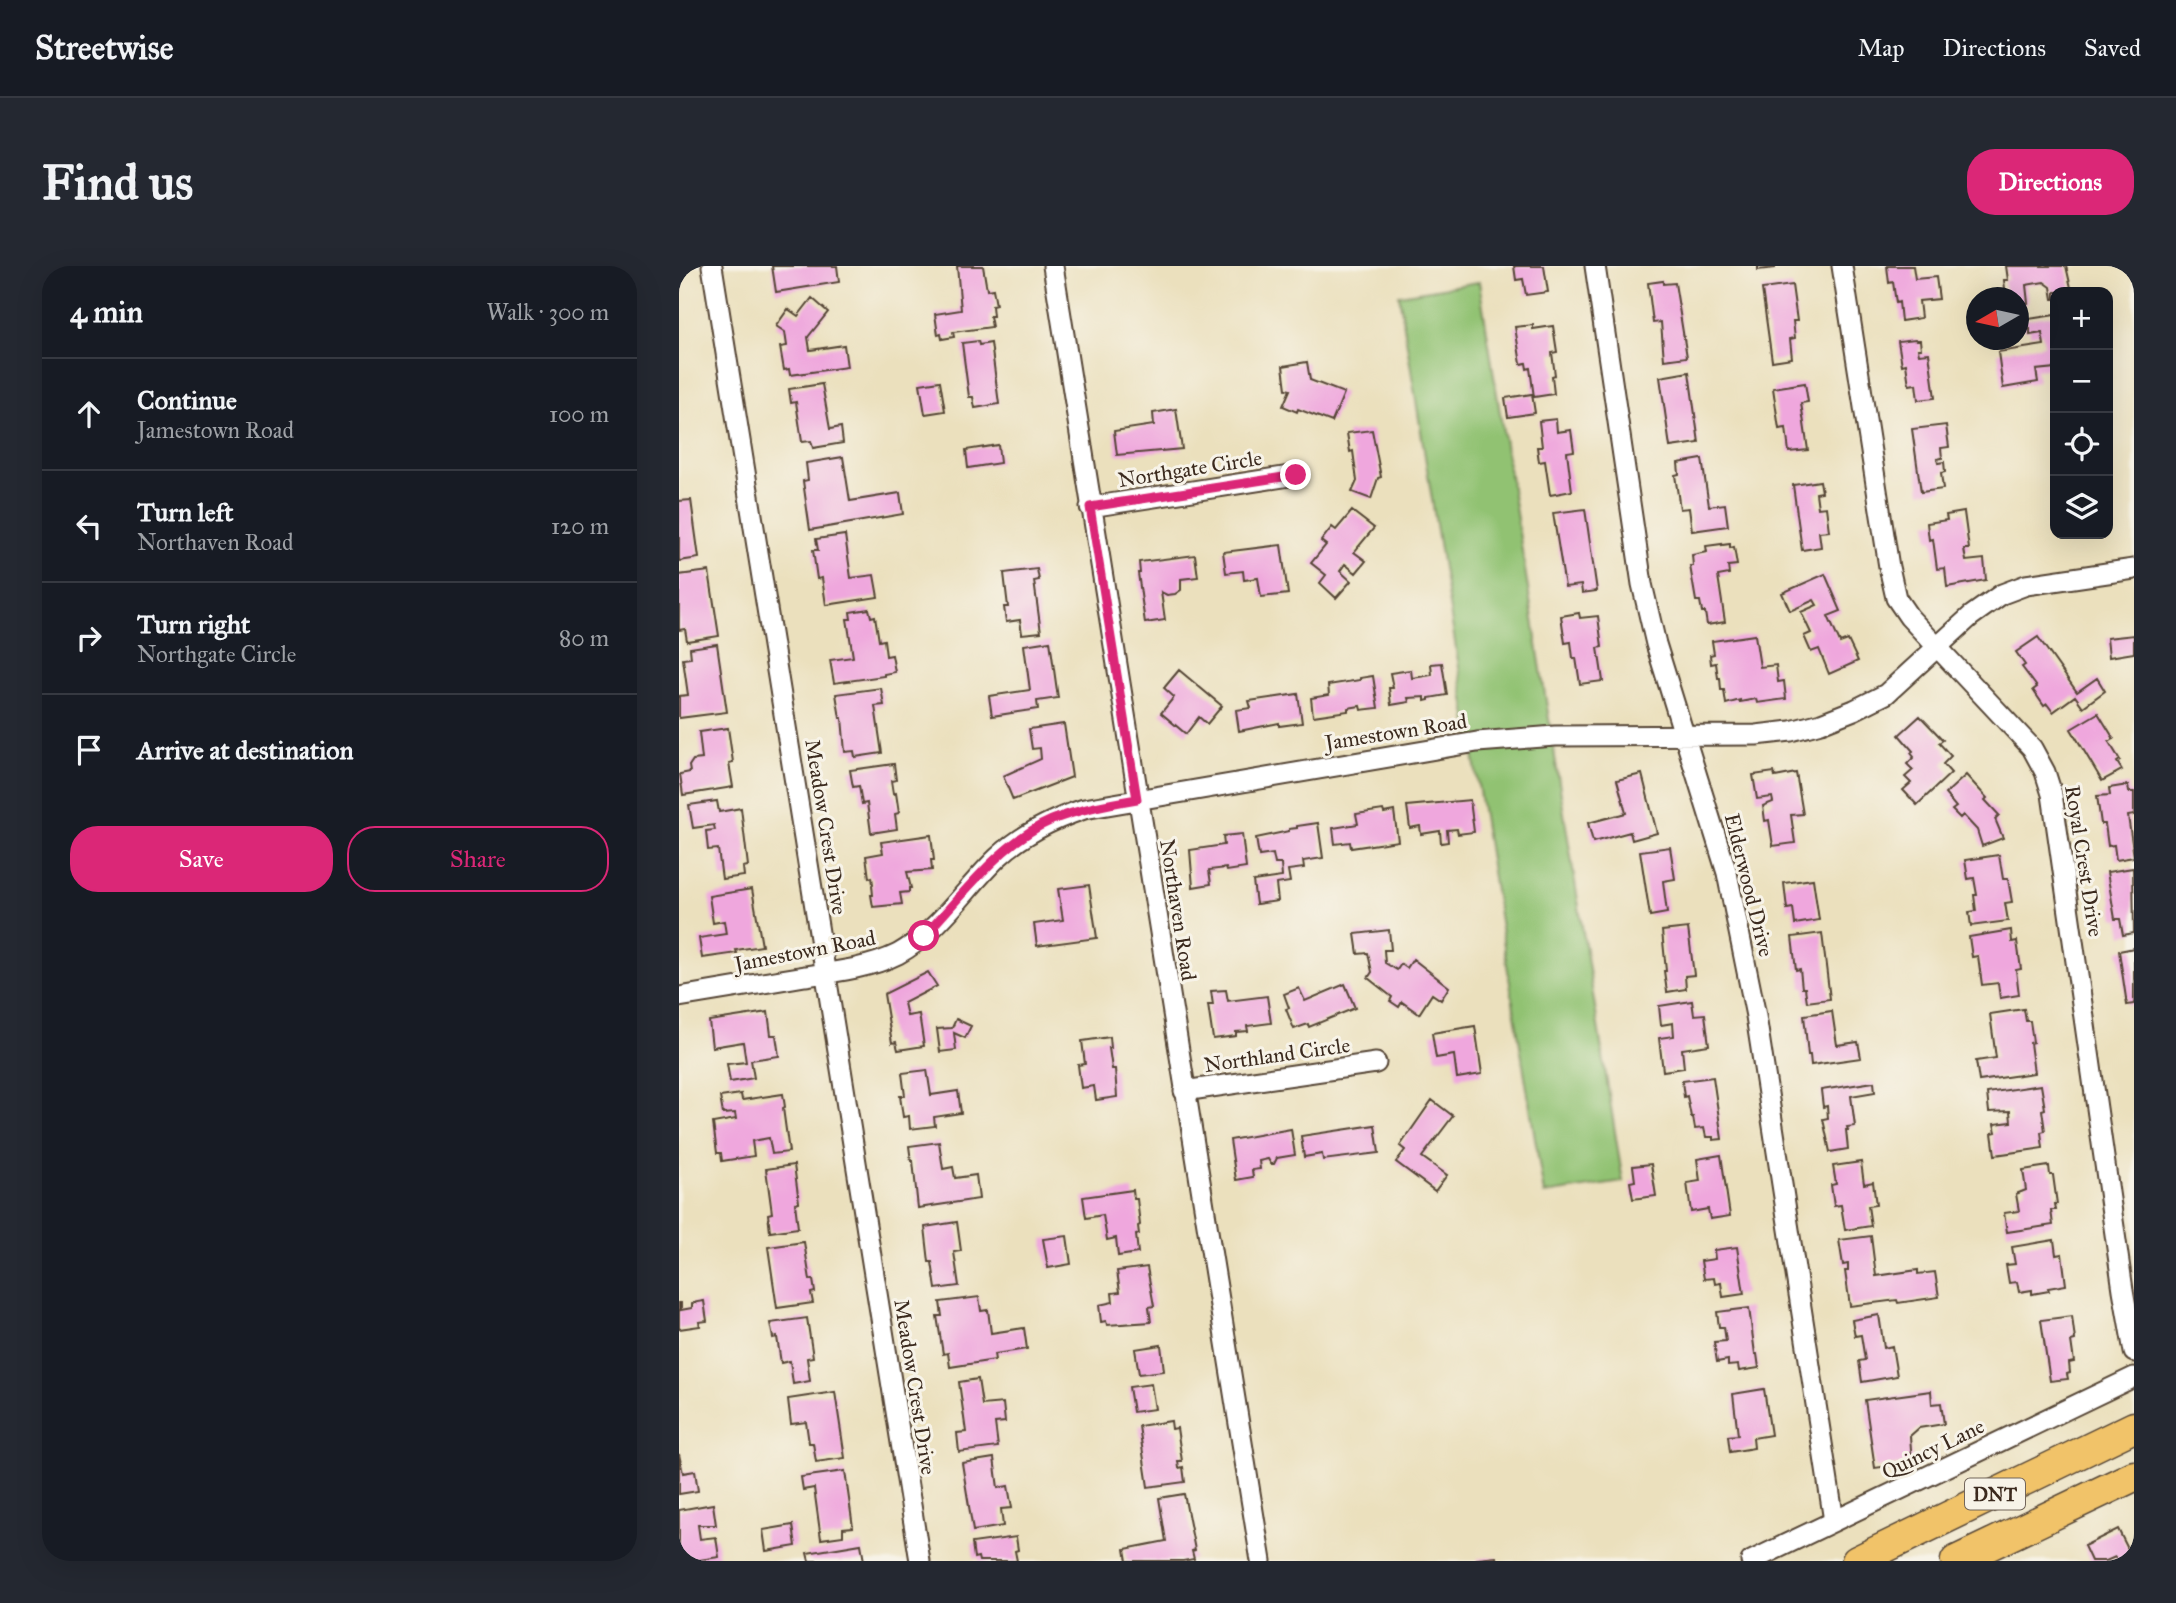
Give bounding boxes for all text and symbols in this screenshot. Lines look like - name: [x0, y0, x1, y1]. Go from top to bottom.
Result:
- text: Streetwise: [35, 28, 173, 68]
- text: Map: [1858, 33, 1905, 63]
- text: Directions: [1943, 33, 2046, 63]
- text: Saved: [2084, 33, 2141, 63]
- button: Directions: [1967, 149, 2134, 215]
- text: Find us: [42, 153, 193, 212]
- north arrow: [1966, 287, 2029, 350]
- map controls: [2050, 287, 2113, 539]
- button: +: [2050, 287, 2113, 350]
- text: 4 min: [70, 294, 143, 330]
- text: Walk · 300 m: [486, 298, 609, 326]
- button: −: [2050, 350, 2113, 413]
- text: Continue: [137, 384, 237, 416]
- icon: ahead: [70, 395, 108, 433]
- text: 100 m: [549, 400, 609, 428]
- button: locate: [2050, 413, 2113, 476]
- text: Jamestown Road: [137, 416, 294, 444]
- street label: Northgate Circle: [1116, 445, 1264, 493]
- route end: [1280, 459, 1311, 490]
- button: layers: [2050, 476, 2113, 539]
- text: Turn left: [137, 496, 233, 528]
- icon: left: [70, 507, 108, 545]
- text: 120 m: [551, 512, 609, 540]
- text: Northaven Road: [137, 528, 294, 556]
- text: Turn right: [137, 608, 250, 640]
- icon: right: [70, 619, 108, 657]
- text: 80 m: [559, 624, 609, 652]
- text: Northgate Circle: [137, 640, 296, 668]
- street label: Jamestown Road: [1321, 708, 1469, 756]
- icon: arrive: [70, 731, 108, 769]
- text: Arrive at destination: [137, 734, 354, 766]
- street label: Meadow Crest Drive: [799, 737, 853, 917]
- street label: Royal Crest Drive: [2059, 783, 2109, 939]
- street label: Elderwood Drive: [1719, 811, 1779, 960]
- button: Save: [70, 826, 333, 892]
- button: Share: [347, 826, 609, 892]
- street label: Northaven Road: [1154, 837, 1202, 983]
- route start: [908, 920, 939, 951]
- street label: Jamestown Road: [730, 924, 878, 978]
- street label: Northland Circle: [1202, 1032, 1352, 1078]
- street label: Meadow Crest Drive: [888, 1297, 942, 1477]
- street label: Quincy Lane: [1877, 1413, 1989, 1485]
- road number: DNT: [1965, 1478, 2025, 1510]

